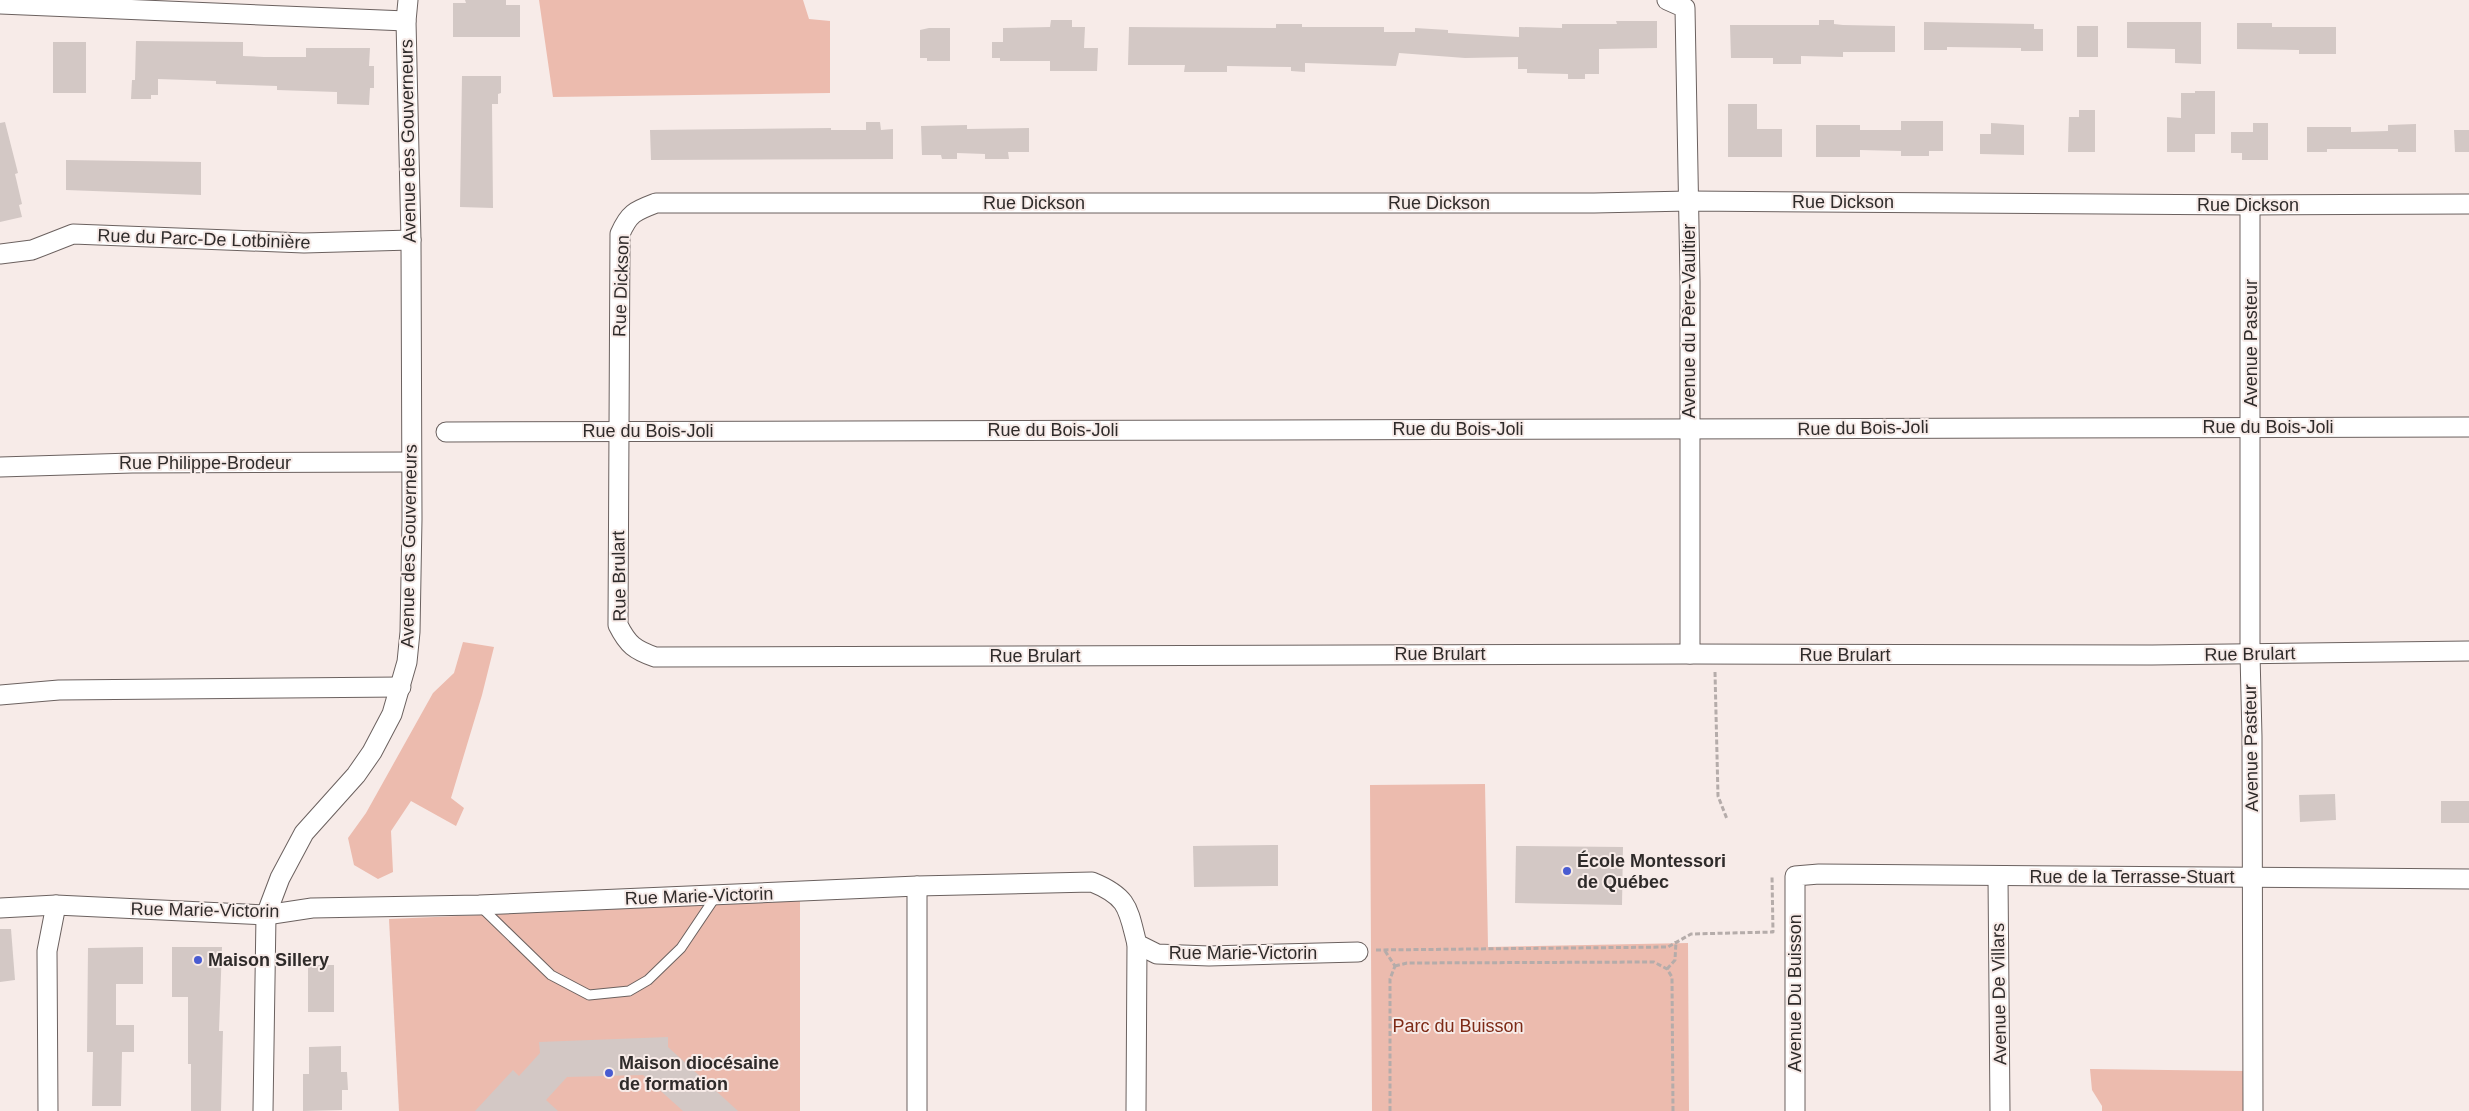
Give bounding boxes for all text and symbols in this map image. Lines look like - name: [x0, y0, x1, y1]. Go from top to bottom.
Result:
- street label: Avenue des Gouverneurs: [396, 39, 420, 243]
- street label: Rue Dickson: [1792, 192, 1894, 212]
- street label: Rue Dickson: [983, 193, 1085, 213]
- street label: Rue Dickson: [1388, 193, 1490, 213]
- street label: Rue Dickson: [2197, 195, 2299, 215]
- street label: Avenue du Père-Vaultier: [1679, 224, 1699, 418]
- street label: Rue du Parc-De Lotbinière: [97, 225, 311, 253]
- street label: Rue Dickson: [609, 235, 633, 337]
- street label: Avenue Pasteur: [2241, 279, 2261, 407]
- street label: Rue du Bois-Joli: [1797, 417, 1929, 439]
- street label: Rue du Bois-Joli: [2202, 417, 2334, 437]
- street label: Rue du Bois-Joli: [1392, 419, 1524, 439]
- street label: Rue du Bois-Joli: [987, 420, 1119, 440]
- street label: Rue du Bois-Joli: [582, 421, 714, 441]
- street label: Avenue des Gouverneurs: [397, 444, 421, 648]
- street label: Rue Philippe-Brodeur: [119, 453, 291, 473]
- street label: Rue Brulart: [608, 530, 630, 622]
- street label: Rue Brulart: [2204, 643, 2296, 665]
- street label: Rue Brulart: [1394, 644, 1486, 664]
- street label: Rue Brulart: [1799, 645, 1891, 665]
- street label: Rue Brulart: [989, 646, 1081, 666]
- street label: Avenue Pasteur: [2240, 684, 2262, 812]
- place label: École Montessori de Québec: [1577, 850, 1726, 892]
- marker: École Montessori de Québec: [1561, 865, 1573, 877]
- street label: Rue de la Terrasse-Stuart: [2030, 867, 2234, 887]
- street label: Rue Marie-Victorin: [624, 883, 774, 909]
- street label: Rue Marie-Victorin: [130, 899, 280, 921]
- street label: Avenue Du Buisson: [1785, 914, 1805, 1072]
- street label: Avenue De Villars: [1988, 923, 2010, 1065]
- street label: Rue Marie-Victorin: [1169, 943, 1317, 963]
- place label: Maison Sillery: [208, 950, 329, 970]
- marker: Maison Sillery: [192, 954, 204, 966]
- park label: Parc du Buisson: [1392, 1016, 1524, 1036]
- place label: Maison diocésaine de formation: [619, 1053, 779, 1094]
- marker: Maison diocésaine de formation: [603, 1067, 615, 1079]

